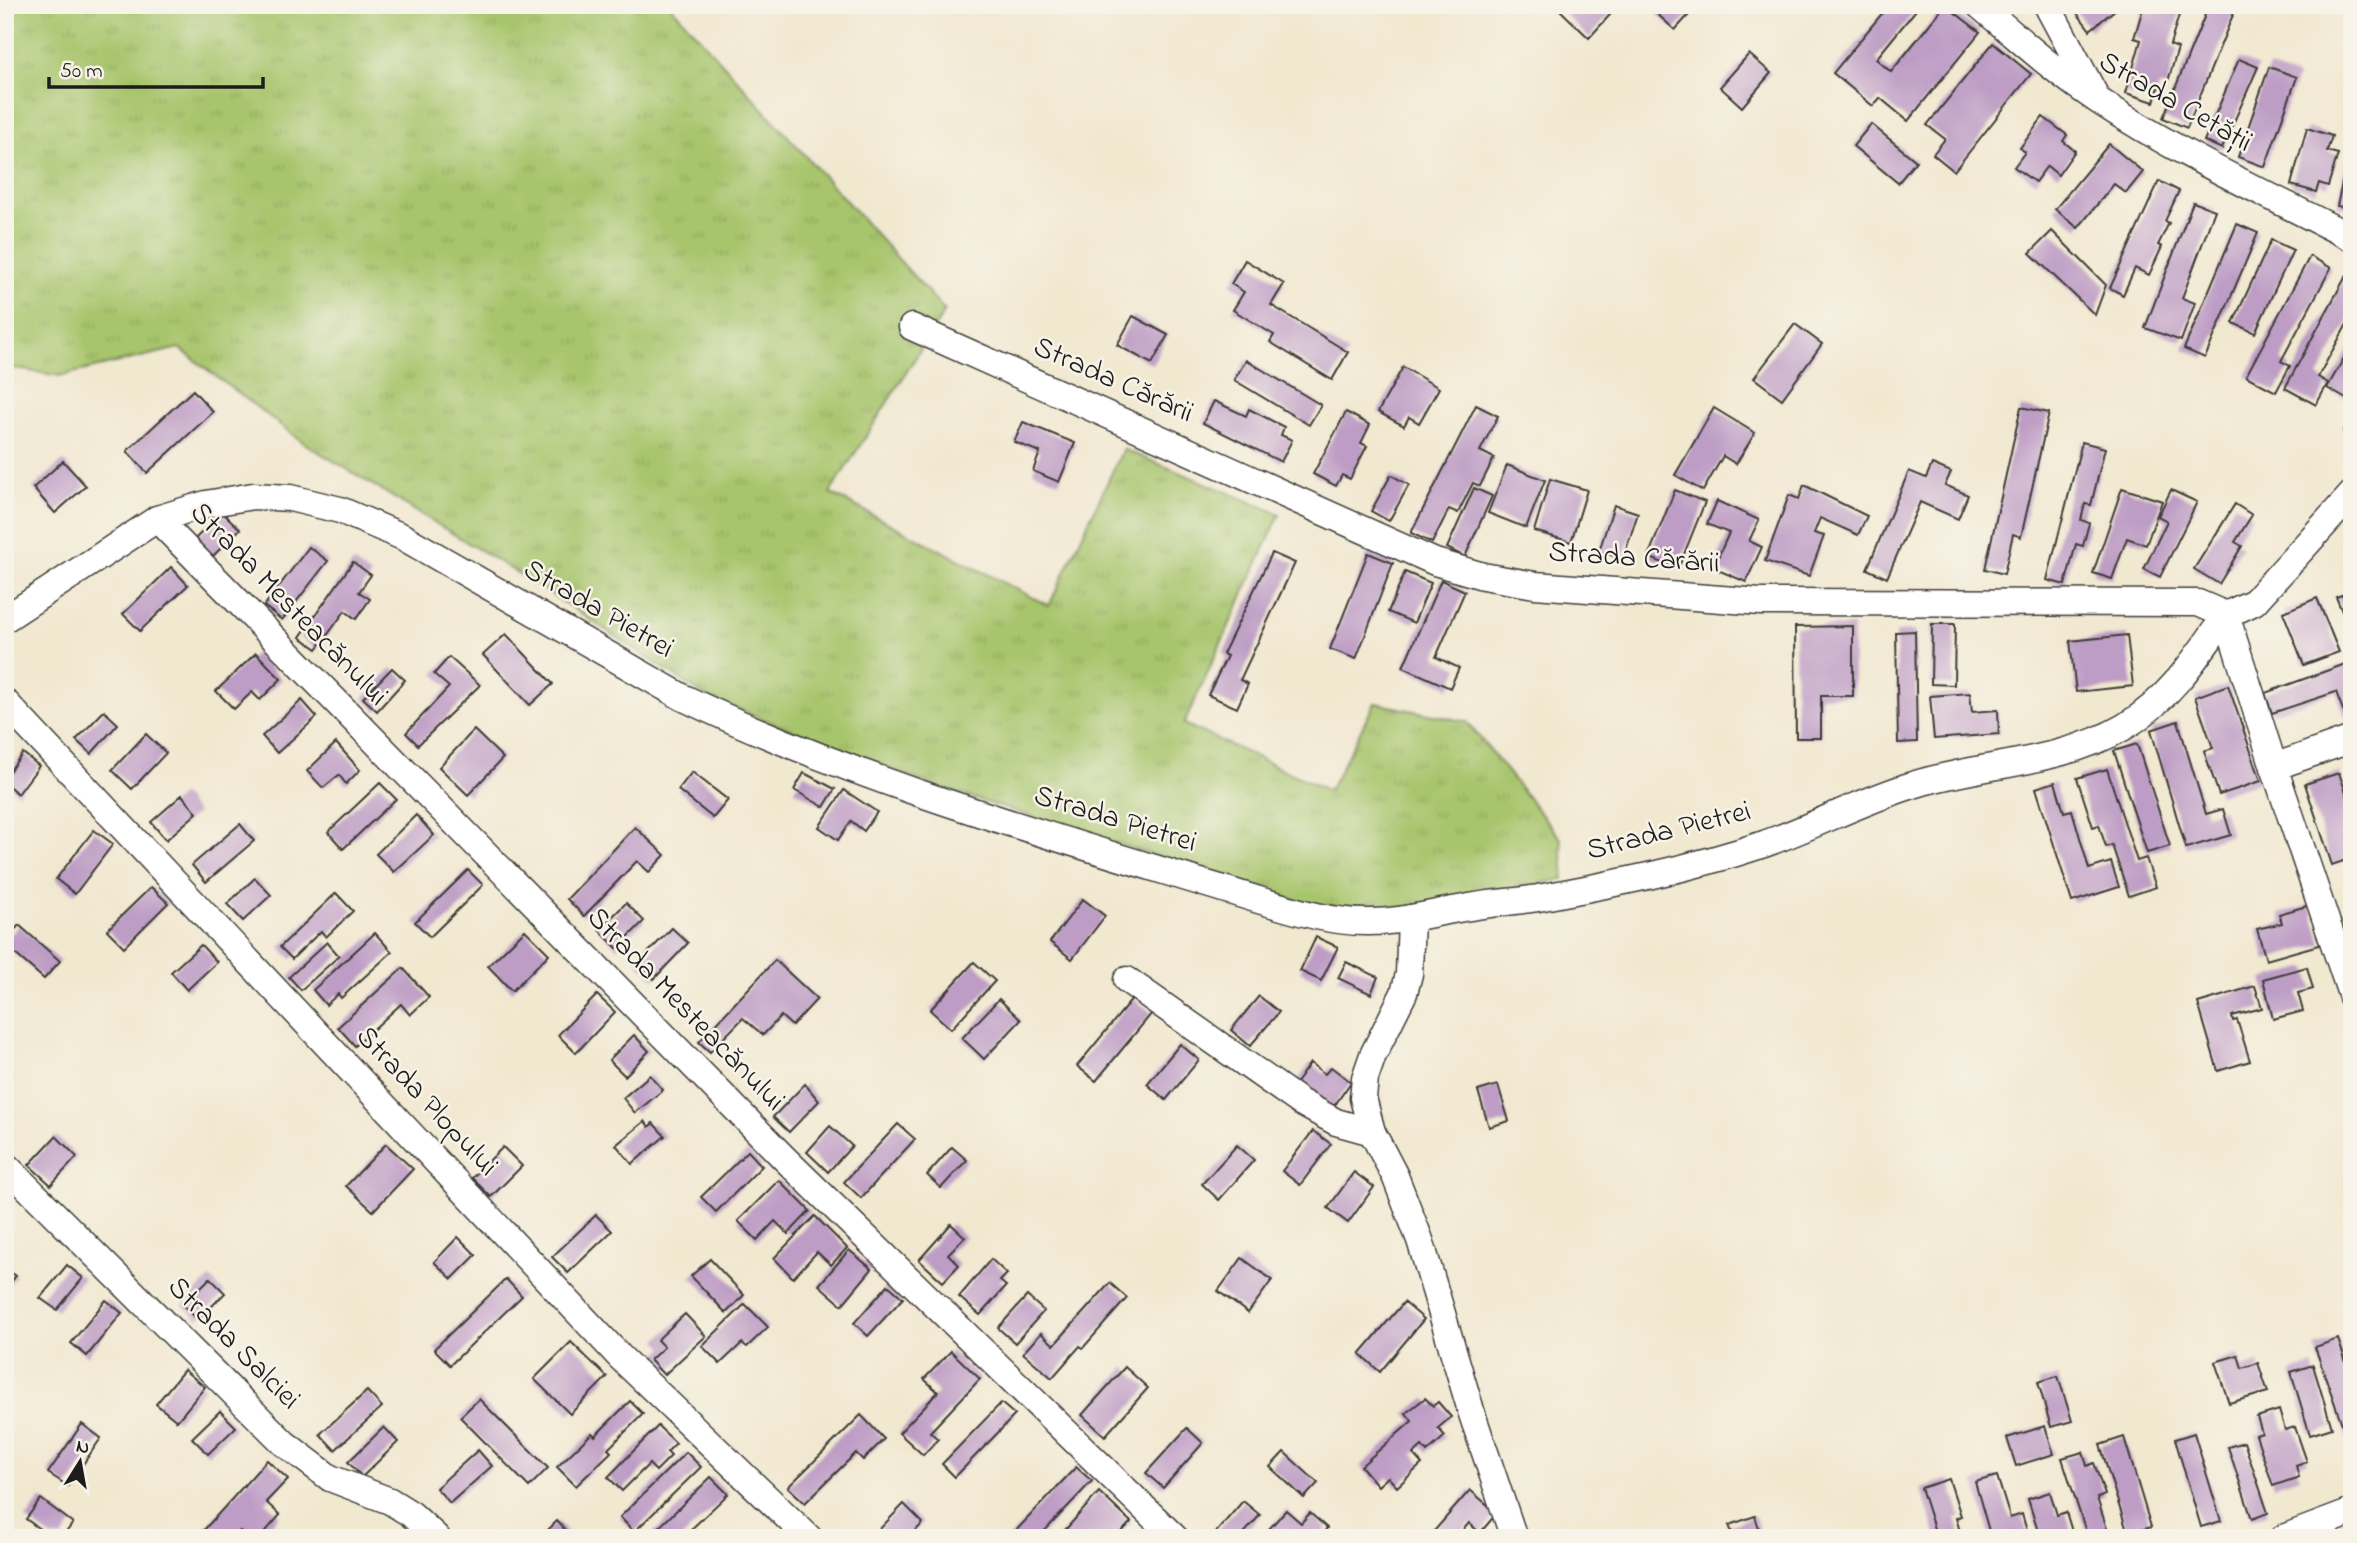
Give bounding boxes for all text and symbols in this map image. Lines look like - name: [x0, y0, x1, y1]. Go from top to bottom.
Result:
- street label: Strada Cetății: [2090, 41, 2260, 165]
- scale bar: [49, 46, 262, 90]
- text: 50 m: [60, 57, 103, 87]
- street label: Strada Cărării: [1026, 326, 1200, 436]
- street label: Strada Mesteacănului: [178, 493, 398, 717]
- street label: Strada Cărării: [1547, 531, 1721, 587]
- street label: Strada Pietrei: [514, 549, 682, 671]
- street label: Strada Pietrei: [1028, 774, 1202, 866]
- street label: Strada Pietrei: [1582, 790, 1756, 874]
- street label: Strada Mesteacănului: [575, 898, 795, 1122]
- street label: Strada Plopului: [344, 1017, 508, 1187]
- street label: Strada Salciei: [156, 1267, 310, 1421]
- north arrow: [46, 1428, 116, 1498]
- text: N: [74, 1433, 92, 1462]

